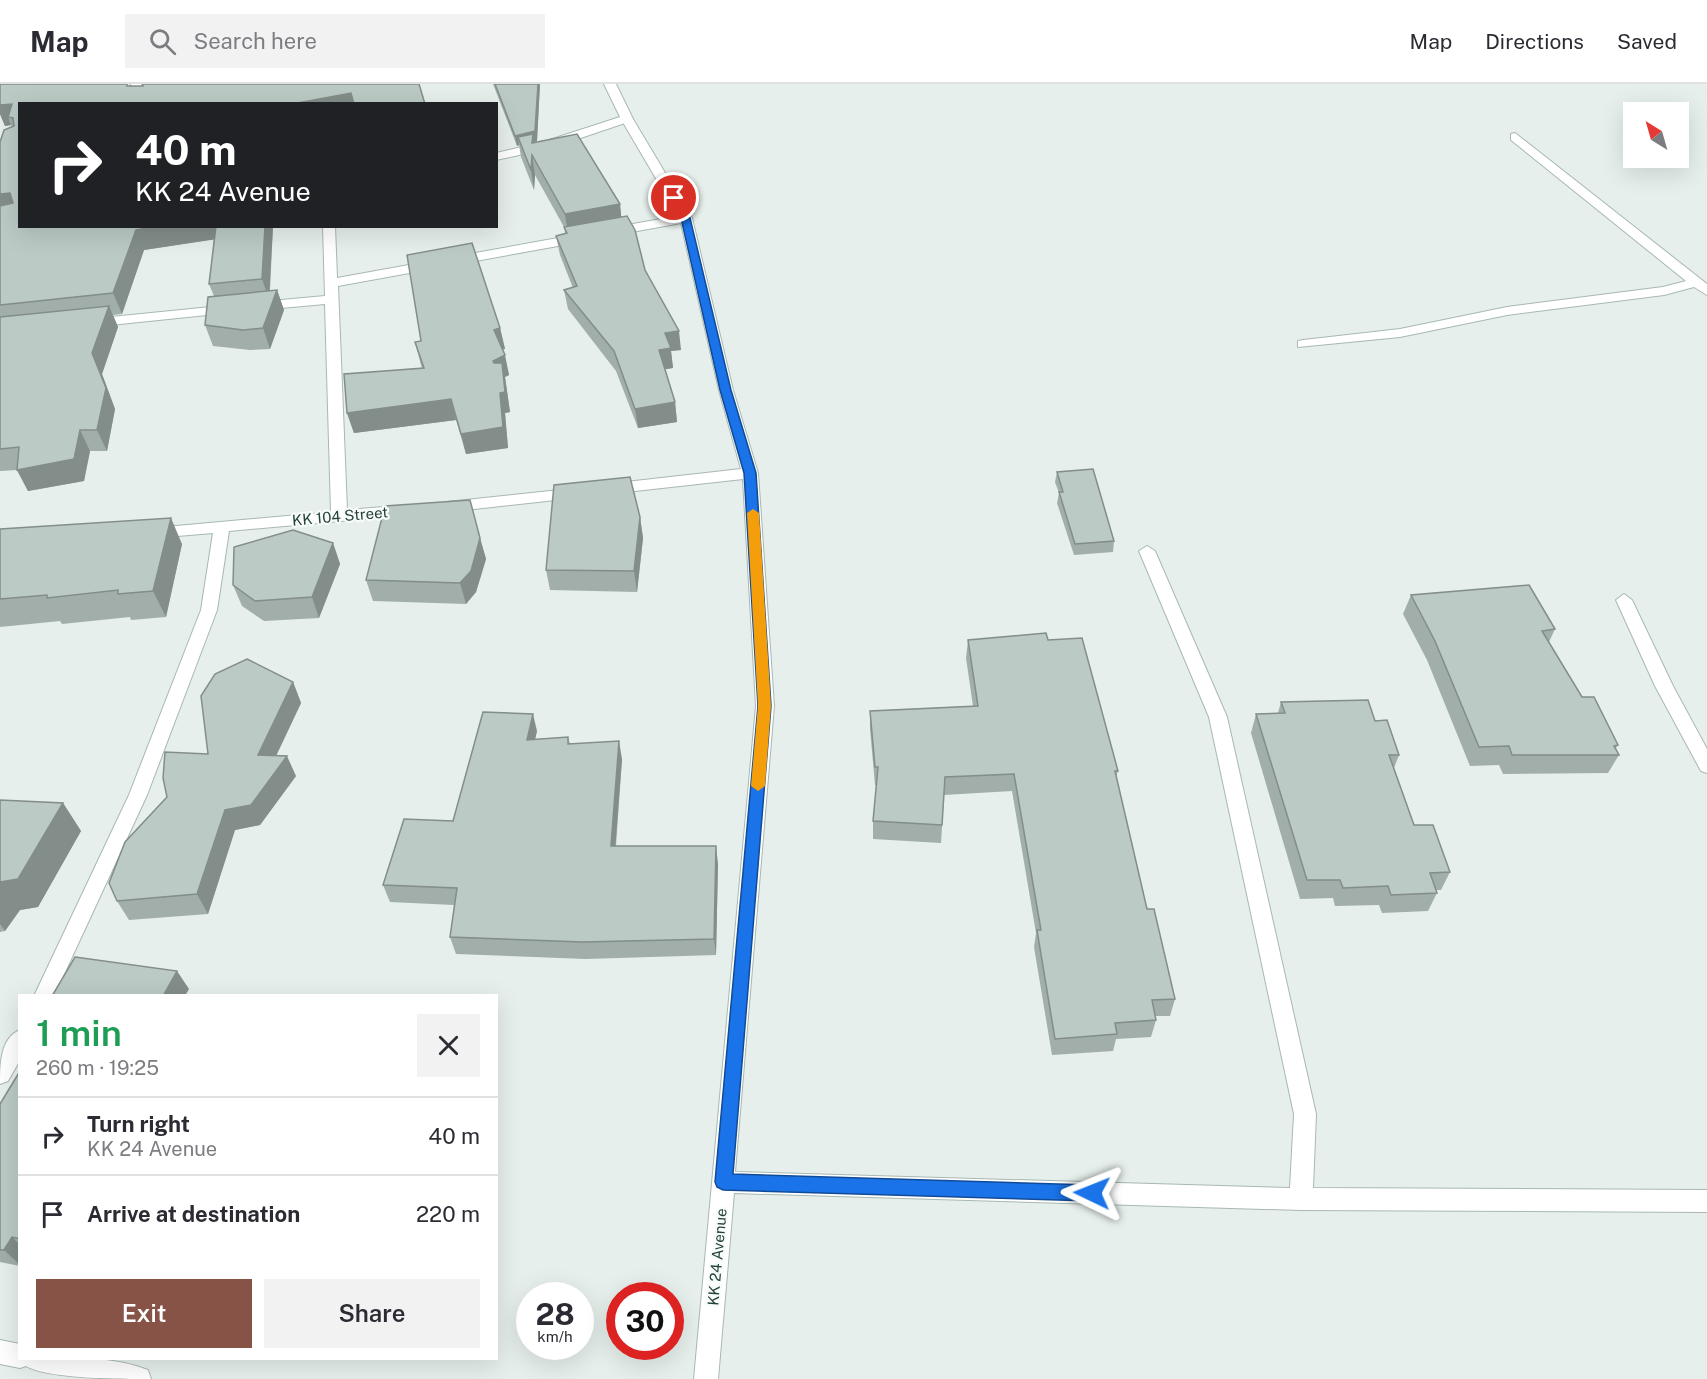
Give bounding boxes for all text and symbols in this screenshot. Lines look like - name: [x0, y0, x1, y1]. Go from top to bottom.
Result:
- search box: [125, 14, 545, 68]
- text: Map: [30, 25, 89, 58]
- icon: search: [146, 25, 179, 58]
- text: Search here: [194, 28, 317, 54]
- text: Map: [1410, 29, 1452, 54]
- text: Directions: [1485, 29, 1584, 54]
- text: Saved: [1617, 29, 1677, 54]
- north arrow: [1623, 102, 1689, 168]
- map controls: [1623, 102, 1689, 168]
- text: 40 m: [135, 125, 237, 174]
- icon: right: [36, 126, 114, 204]
- pin: [648, 172, 699, 223]
- text: KK 24 Avenue: [135, 175, 311, 207]
- icon: arrive: [657, 181, 690, 214]
- street label: KK 104 Street: [291, 503, 389, 529]
- text: 1 min: [36, 1012, 122, 1054]
- button: close: [417, 1014, 480, 1077]
- text: 260 m · 19:25: [36, 1056, 159, 1080]
- text: Turn right: [87, 1111, 190, 1137]
- icon: right: [36, 1120, 69, 1153]
- text: 40 m: [428, 1123, 480, 1149]
- text: KK 24 Avenue: [87, 1137, 217, 1161]
- position arrow: [1060, 1161, 1124, 1225]
- icon: arrive: [36, 1198, 69, 1231]
- text: Arrive at destination: [87, 1201, 300, 1227]
- text: 220 m: [416, 1201, 480, 1227]
- street label: KK 24 Avenue: [704, 1208, 730, 1306]
- button: Exit: [36, 1279, 252, 1348]
- button: Share: [264, 1279, 480, 1348]
- speed limit sign: 30: [606, 1282, 684, 1360]
- text: 28: [535, 1296, 575, 1332]
- text: km/h: [537, 1328, 573, 1345]

